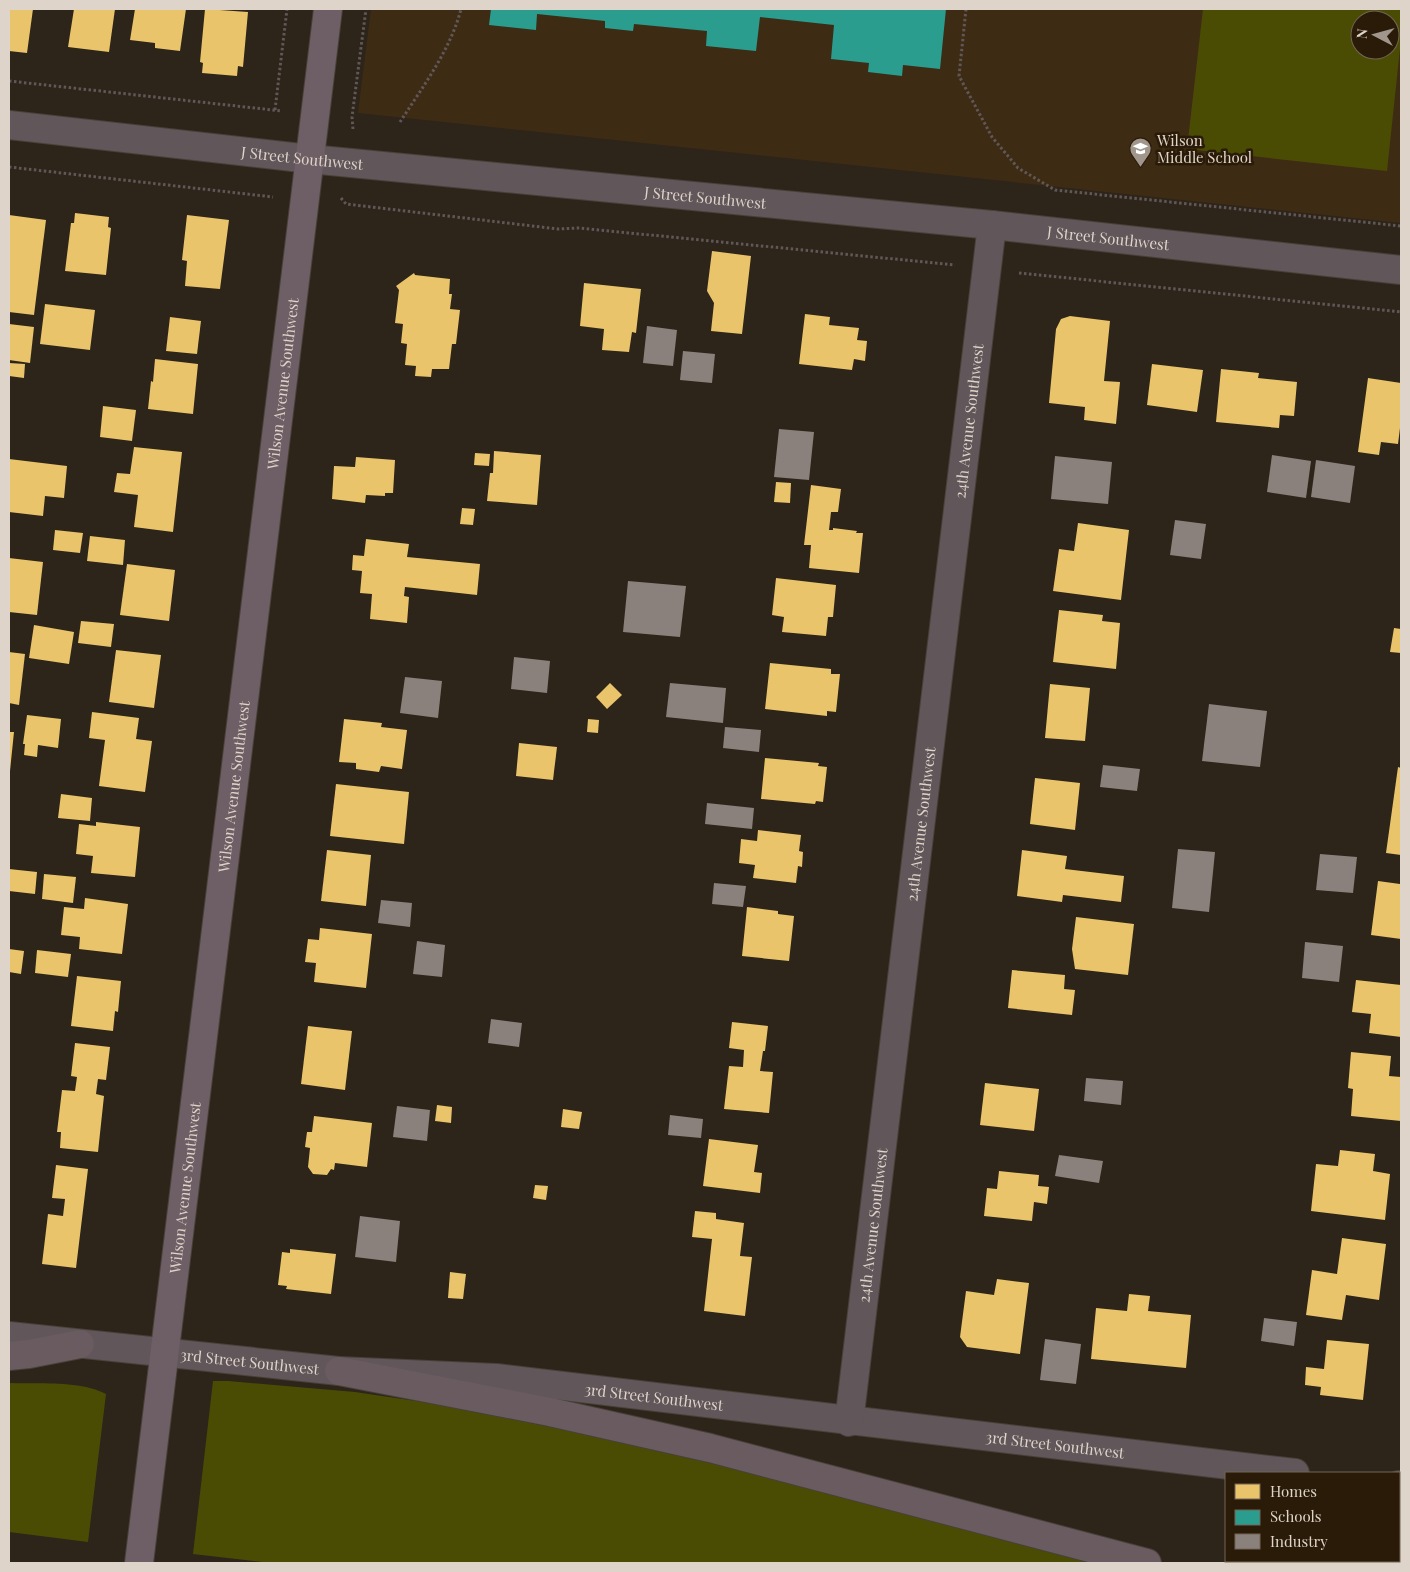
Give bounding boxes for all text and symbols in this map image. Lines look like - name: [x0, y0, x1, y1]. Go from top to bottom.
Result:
- north arrow: [1350, 10, 1400, 60]
- text: N: [1352, 28, 1372, 40]
- place label: Wilson Middle School: [1156, 130, 1252, 167]
- school or university icon: Wilson Middle School: [1129, 137, 1153, 168]
- street label: J Street Southwest: [239, 141, 365, 174]
- street label: J Street Southwest: [642, 181, 768, 213]
- street label: J Street Southwest: [1045, 221, 1171, 255]
- street label: Wilson Avenue Southwest: [262, 296, 303, 471]
- street label: 24th Avenue Southwest: [949, 342, 988, 499]
- street label: Wilson Avenue Southwest: [213, 699, 254, 875]
- street label: 24th Avenue Southwest: [901, 745, 940, 903]
- street label: Wilson Avenue Southwest: [164, 1100, 205, 1276]
- street label: 24th Avenue Southwest: [853, 1146, 892, 1304]
- street label: 3rd Street Southwest: [179, 1344, 321, 1379]
- street label: 3rd Street Southwest: [583, 1379, 725, 1415]
- street label: 3rd Street Southwest: [985, 1426, 1126, 1463]
- legend: [1225, 1472, 1400, 1562]
- text: Homes: [1270, 1481, 1317, 1501]
- text: Schools: [1270, 1506, 1322, 1526]
- text: Industry: [1270, 1531, 1328, 1551]

